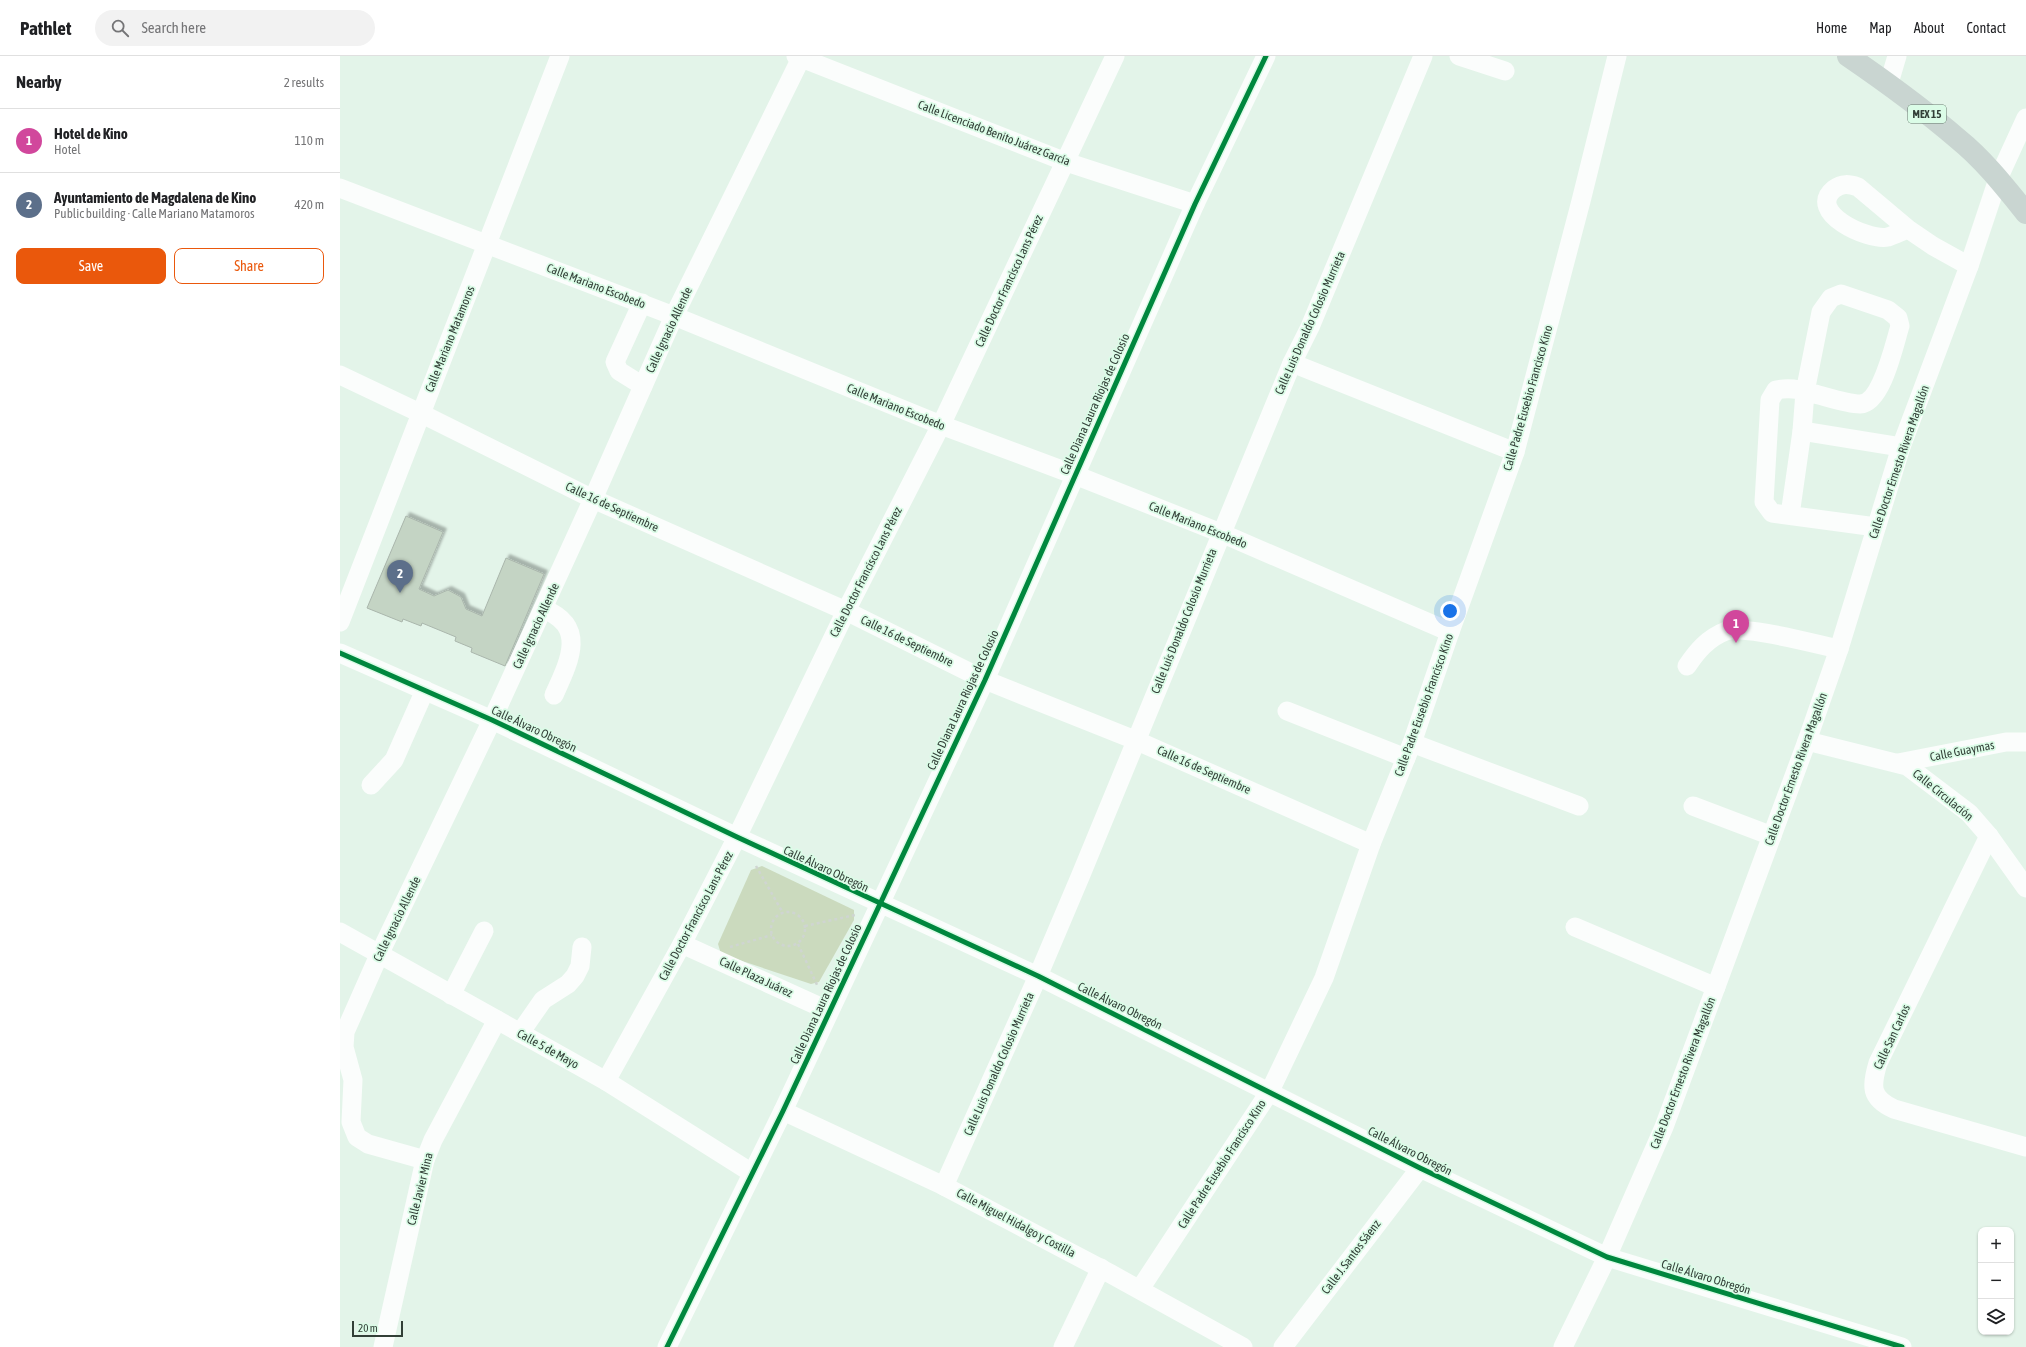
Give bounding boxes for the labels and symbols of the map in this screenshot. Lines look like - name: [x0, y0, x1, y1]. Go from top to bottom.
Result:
- street label: Calle Licenciado Benito Juárez García: [916, 97, 1072, 169]
- road number: MEX 15: [1908, 105, 1946, 123]
- street label: Calle Doctor Francisco Lans Pérez: [972, 212, 1046, 349]
- street label: Calle Luis Donaldo Colosio Murrieta: [1272, 249, 1348, 397]
- street label: Calle Mariano Escobedo: [545, 261, 648, 311]
- street label: Calle Mariano Matamoros: [422, 284, 478, 394]
- street label: Calle Ignacio Allende: [643, 285, 695, 375]
- street label: Calle Padre Eusebio Francisco Kino: [1500, 323, 1556, 472]
- street label: Calle Diana Laura Riojas de Colosio: [1058, 331, 1133, 477]
- street label: Calle Mariano Escobedo: [845, 381, 948, 433]
- street label: Calle Doctor Ernesto Rivera Magallón: [1866, 383, 1932, 541]
- street label: Calle 16 de Septiembre: [563, 479, 661, 535]
- street label: Calle Mariano Escobedo: [1147, 499, 1250, 551]
- street label: Calle Doctor Francisco Lans Pérez: [827, 504, 905, 639]
- street label: Calle Luis Donaldo Colosio Murrieta: [1148, 546, 1220, 696]
- pin: 2: [387, 560, 413, 593]
- street label: Calle Ignacio Allende: [510, 581, 562, 671]
- your location: [1440, 601, 1460, 621]
- pin: 1: [1723, 610, 1749, 643]
- street label: Calle 16 de Septiembre: [858, 613, 956, 669]
- street label: Calle Diana Laura Riojas de Colosio: [924, 628, 1002, 772]
- street label: Calle Padre Eusebio Francisco Kino: [1392, 631, 1456, 778]
- street label: Calle Doctor Ernesto Rivera Magallón: [1762, 691, 1830, 847]
- street label: Calle Álvaro Obregón: [489, 703, 579, 755]
- street label: Calle Guaymas: [1929, 738, 1995, 764]
- street label: Calle 16 de Septiembre: [1155, 743, 1253, 797]
- street label: Calle Circulación: [1910, 766, 1976, 824]
- street label: Calle Álvaro Obregón: [781, 843, 871, 895]
- street label: Calle Doctor Francisco Lans Pérez: [656, 848, 736, 983]
- street label: Calle Ignacio Allende: [370, 874, 424, 964]
- street label: Calle Diana Laura Riojas de Colosio: [787, 922, 865, 1066]
- street label: Calle Plaza Juárez: [717, 954, 795, 1000]
- street label: Calle Álvaro Obregón: [1075, 979, 1165, 1033]
- street label: Calle Luis Donaldo Colosio Murrieta: [961, 990, 1037, 1138]
- street label: Calle Doctor Ernesto Rivera Magallón: [1648, 995, 1718, 1151]
- street label: Calle San Carlos: [1871, 1002, 1913, 1072]
- street label: Calle 5 de Mayo: [515, 1026, 582, 1072]
- street label: Calle Padre Eusebio Francisco Kino: [1175, 1097, 1269, 1231]
- street label: Calle Álvaro Obregón: [1366, 1124, 1454, 1178]
- street label: Calle Javier Mina: [404, 1151, 436, 1227]
- street label: Calle Miguel Hidalgo y Costilla: [954, 1186, 1078, 1260]
- street label: Calle J. Santos Sáenz: [1319, 1217, 1384, 1297]
- street label: Calle Álvaro Obregón: [1660, 1257, 1752, 1297]
- scale bar: [352, 1319, 403, 1338]

